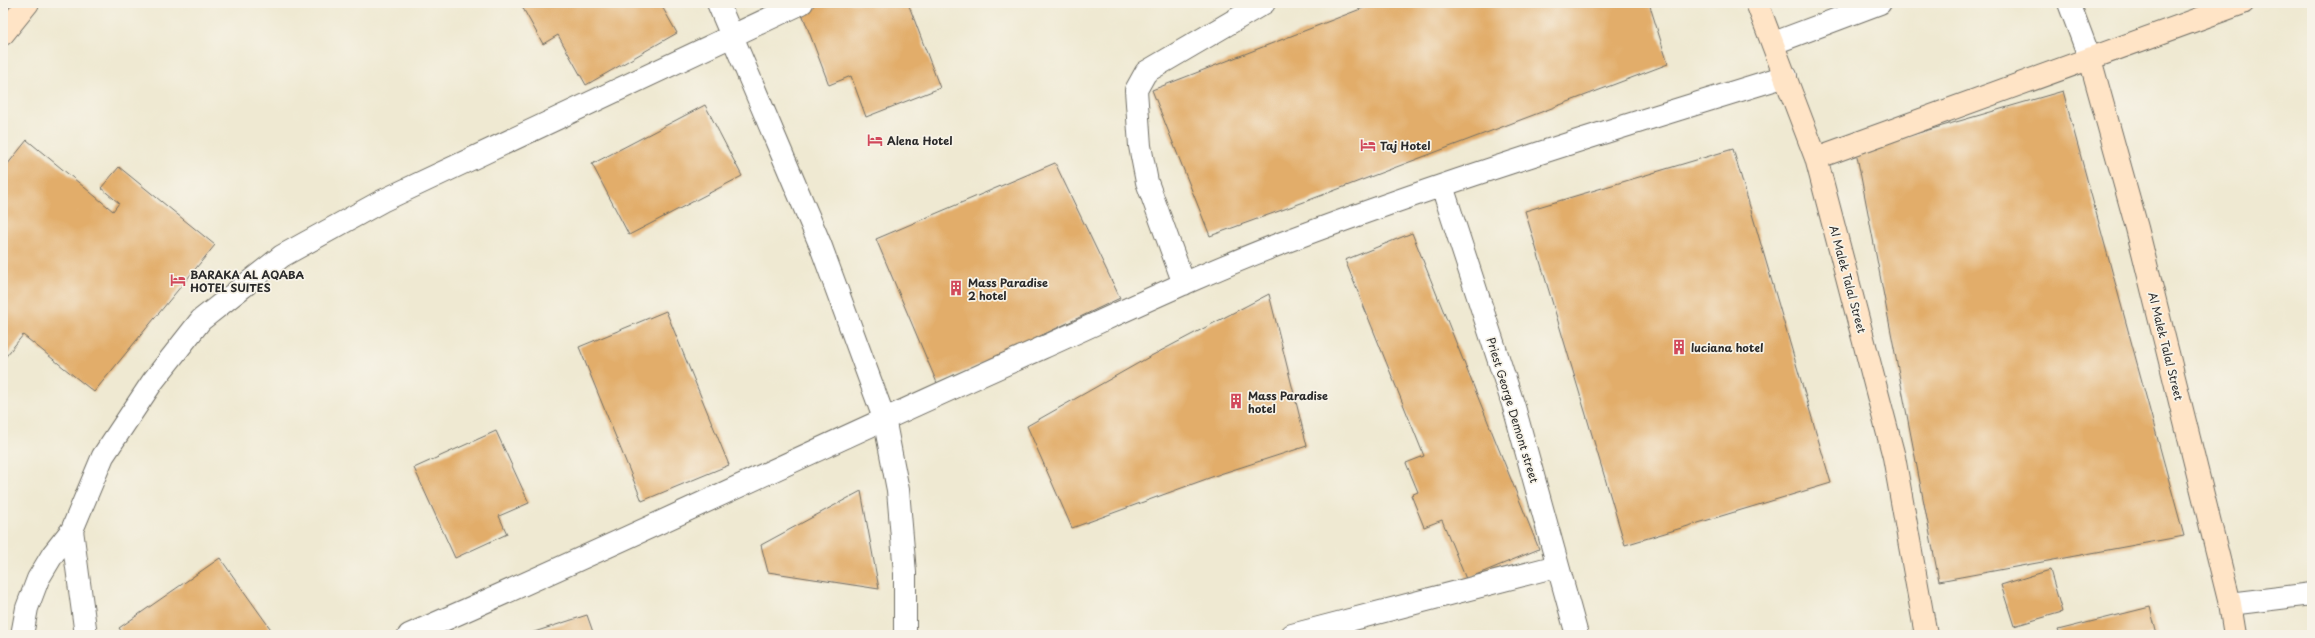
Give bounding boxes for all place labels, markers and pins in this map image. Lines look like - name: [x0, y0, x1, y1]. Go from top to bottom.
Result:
- hotel icon: Alena Hotel: [866, 131, 884, 149]
- place label: Alena Hotel: [887, 132, 952, 149]
- hotel icon: Taj Hotel: [1359, 136, 1377, 154]
- place label: Taj Hotel: [1380, 137, 1430, 154]
- place label: BARAKA AL AQABA HOTEL SUITES: [190, 266, 305, 296]
- hotel icon: BARAKA AL AQABA HOTEL SUITES: [169, 271, 187, 289]
- place label: Mass Paradise 2 hotel: [968, 274, 1048, 304]
- building icon: Mass Paradise 2 hotel: [947, 279, 965, 297]
- building icon: luciana hotel: [1670, 338, 1688, 356]
- place label: luciana hotel: [1691, 339, 1763, 356]
- place label: Mass Paradise hotel: [1248, 387, 1328, 417]
- building icon: Mass Paradise hotel: [1227, 392, 1245, 410]

